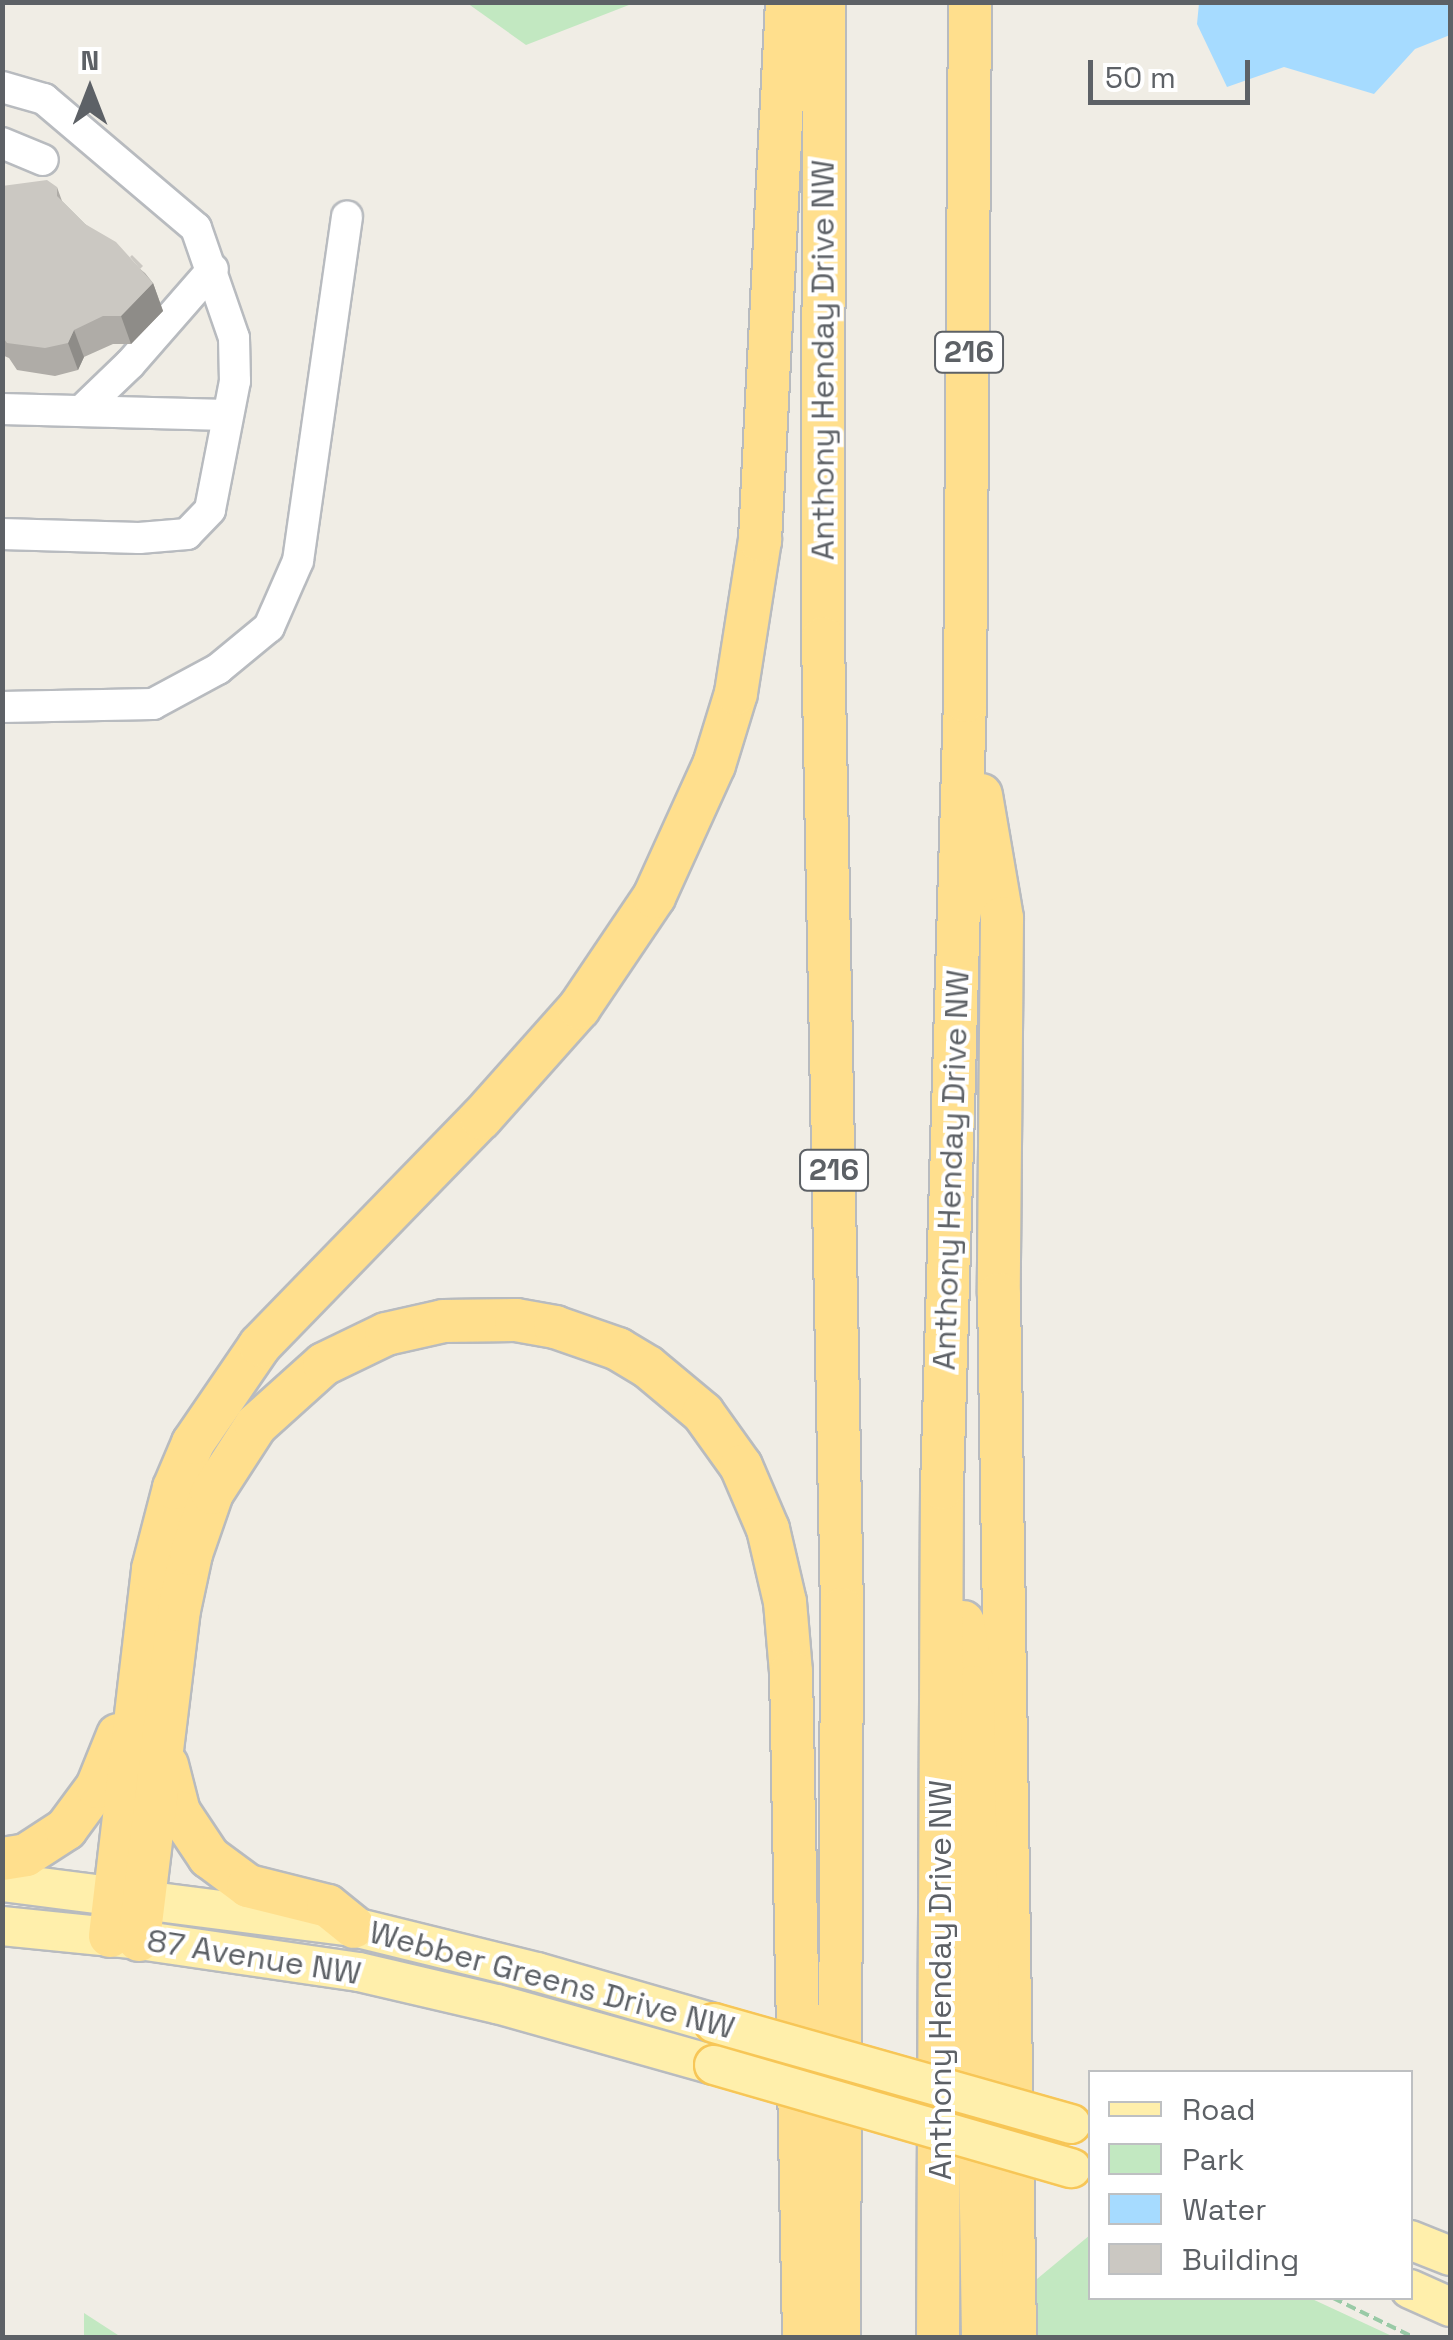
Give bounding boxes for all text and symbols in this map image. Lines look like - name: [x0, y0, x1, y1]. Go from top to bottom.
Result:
- north arrow: [40, 40, 140, 140]
- scale bar: [1093, 40, 1256, 102]
- text: N: [81, 42, 99, 78]
- text: 50 m: [1105, 58, 1176, 97]
- street label: Anthony Henday Drive NW: [804, 160, 842, 560]
- road number: 216: [934, 327, 1004, 377]
- street label: Anthony Henday Drive NW: [925, 969, 977, 1371]
- road number: 216: [799, 1145, 869, 1195]
- street label: Anthony Henday Drive NW: [921, 1780, 959, 2180]
- street label: Webber Greens Drive NW: [365, 1913, 739, 2047]
- street label: 87 Avenue NW: [144, 1921, 364, 1993]
- legend: [1088, 2070, 1413, 2300]
- text: Road: [1182, 2090, 1256, 2129]
- text: Park: [1182, 2140, 1244, 2179]
- text: Water: [1182, 2190, 1267, 2229]
- text: Building: [1182, 2240, 1299, 2279]

